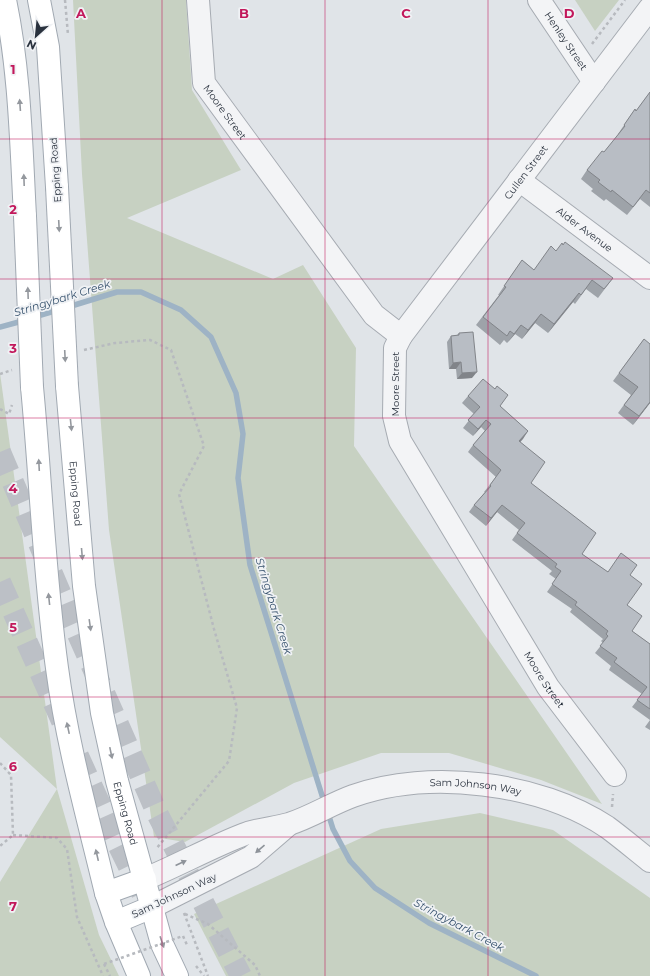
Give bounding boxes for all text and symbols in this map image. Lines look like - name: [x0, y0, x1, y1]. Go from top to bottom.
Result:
- text: A: [75, 5, 87, 21]
- text: B: [239, 5, 249, 21]
- text: C: [401, 5, 411, 21]
- text: D: [564, 5, 575, 21]
- street label: Henley Street: [542, 9, 590, 73]
- north arrow: [16, 16, 56, 56]
- text: N: [24, 37, 39, 53]
- text: 1: [10, 61, 16, 77]
- street label: Moore Street: [200, 82, 249, 142]
- one-way arrow: [16, 99, 23, 111]
- street label: Epping Road: [47, 137, 64, 203]
- street label: Cullen Street: [501, 143, 551, 202]
- one-way arrow: [21, 173, 27, 186]
- text: 2: [9, 201, 17, 217]
- street label: Alder Avenue: [554, 204, 615, 255]
- one-way arrow: [55, 220, 62, 232]
- water label: Stringybark Creek: [12, 277, 112, 319]
- one-way arrow: [25, 287, 32, 299]
- text: 3: [8, 340, 17, 356]
- one-way arrow: [62, 350, 68, 363]
- street label: Moore Street: [389, 352, 402, 416]
- one-way arrow: [68, 419, 74, 431]
- one-way arrow: [35, 459, 42, 471]
- street label: Epping Road: [66, 461, 85, 527]
- text: 4: [9, 480, 18, 496]
- one-way arrow: [78, 548, 85, 560]
- water label: Stringybark Creek: [253, 556, 295, 656]
- one-way arrow: [46, 593, 53, 606]
- text: 5: [9, 619, 17, 635]
- one-way arrow: [87, 619, 93, 631]
- street label: Moore Street: [521, 649, 567, 711]
- one-way arrow: [64, 722, 70, 734]
- one-way arrow: [108, 747, 114, 759]
- text: 6: [9, 758, 18, 774]
- street label: Sam Johnson Way: [429, 776, 523, 798]
- street label: Epping Road: [110, 780, 140, 847]
- one-way arrow: [255, 845, 265, 854]
- one-way arrow: [94, 849, 100, 861]
- one-way arrow: [175, 860, 186, 866]
- street label: Sam Johnson Way: [130, 870, 219, 921]
- water label: Stringybark Creek: [412, 895, 507, 955]
- text: 7: [9, 898, 17, 914]
- one-way arrow: [159, 937, 165, 949]

